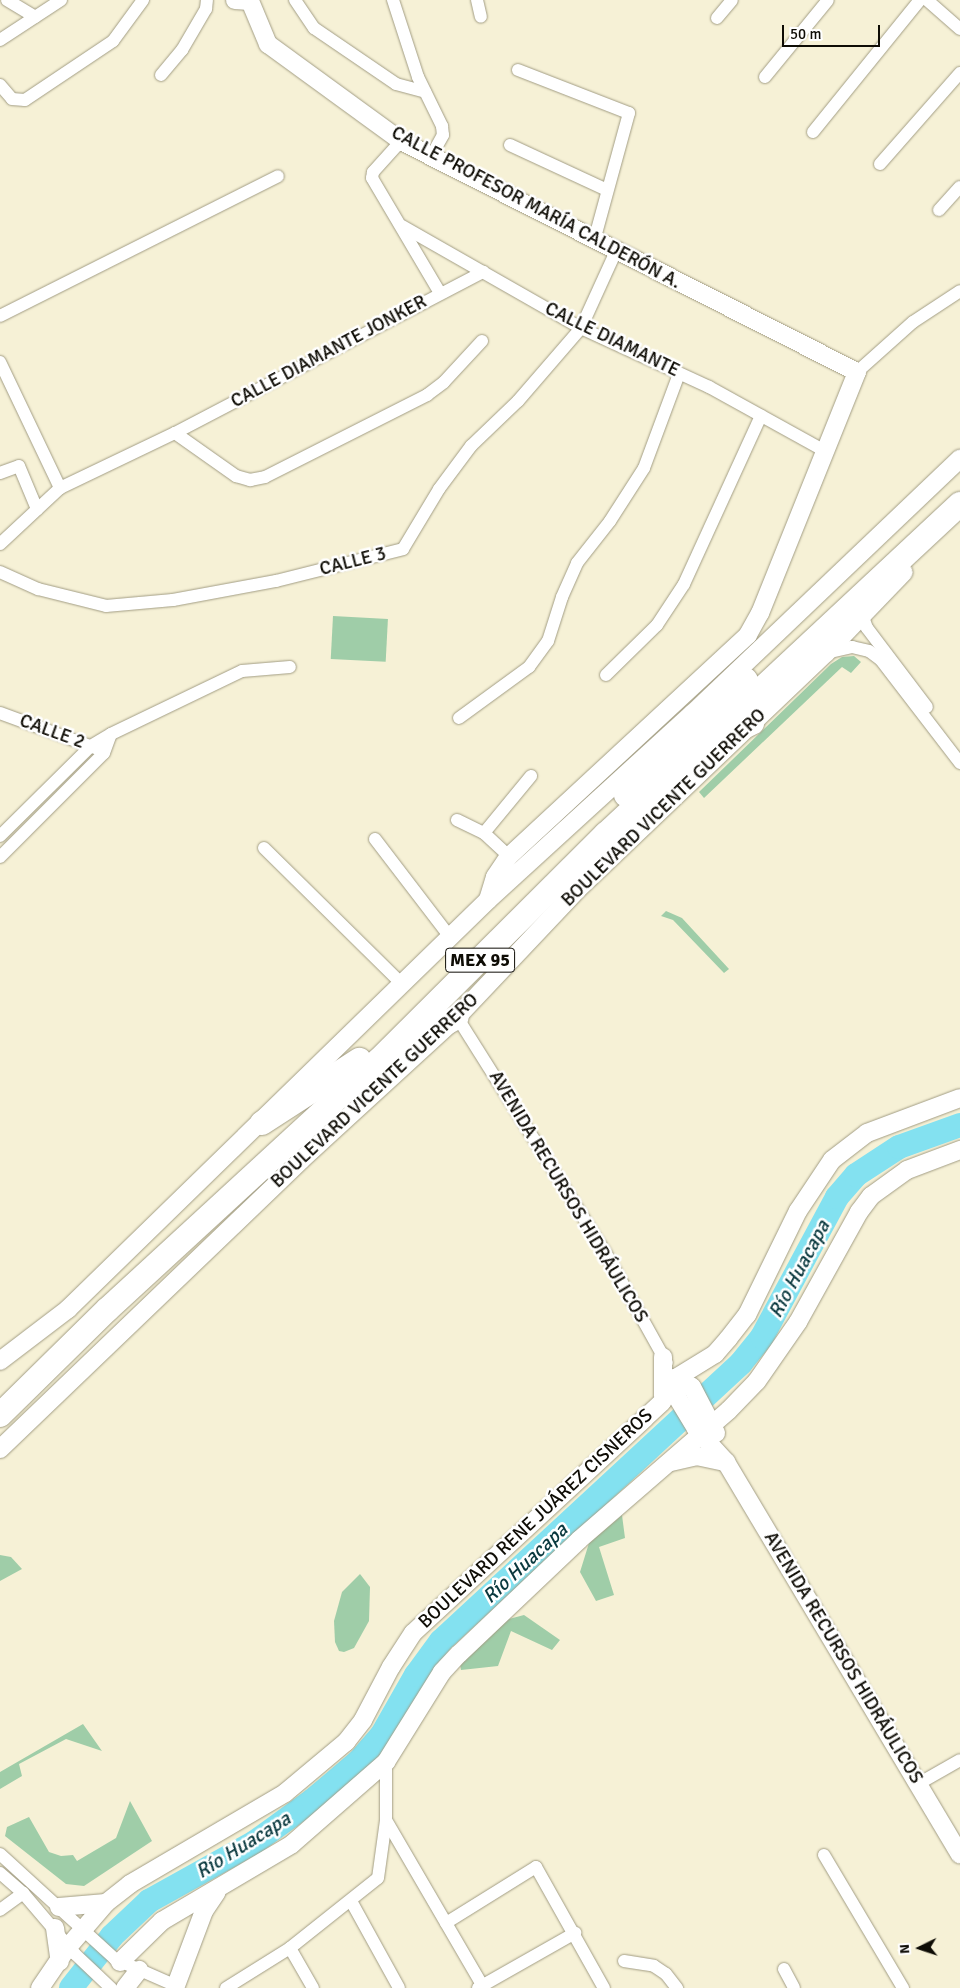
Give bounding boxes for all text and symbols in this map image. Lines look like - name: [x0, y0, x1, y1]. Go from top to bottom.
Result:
- scale bar: [785, 15, 882, 47]
- text: 50 m: [790, 25, 821, 43]
- street label: CALLE PROFESOR MARÍA CALDERÓN A.: [387, 122, 685, 294]
- street label: CALLE DIAMANTE JONKER: [227, 291, 431, 413]
- street label: CALLE DIAMANTE: [541, 298, 683, 382]
- street label: CALLE 3: [317, 543, 389, 581]
- street label: BOULEVARD VICENTE GUERRERO: [557, 704, 771, 912]
- street label: CALLE 2: [16, 710, 88, 754]
- road number: MEX 95: [445, 944, 515, 976]
- street label: BOULEVARD VICENTE GUERRERO: [267, 989, 483, 1193]
- street label: AVENIDA RECURSOS HIDRÁULICOS: [484, 1067, 652, 1327]
- water label: Río Huacapa: [763, 1216, 835, 1322]
- street label: BOULEVARD RENE JUÁREZ CISNEROS: [414, 1404, 658, 1634]
- water label: Río Huacapa: [478, 1518, 572, 1608]
- street label: AVENIDA RECURSOS HIDRÁULICOS: [759, 1528, 927, 1788]
- water label: Río Huacapa: [191, 1806, 295, 1884]
- north arrow: [895, 1923, 945, 1973]
- text: N: [896, 1944, 913, 1955]

